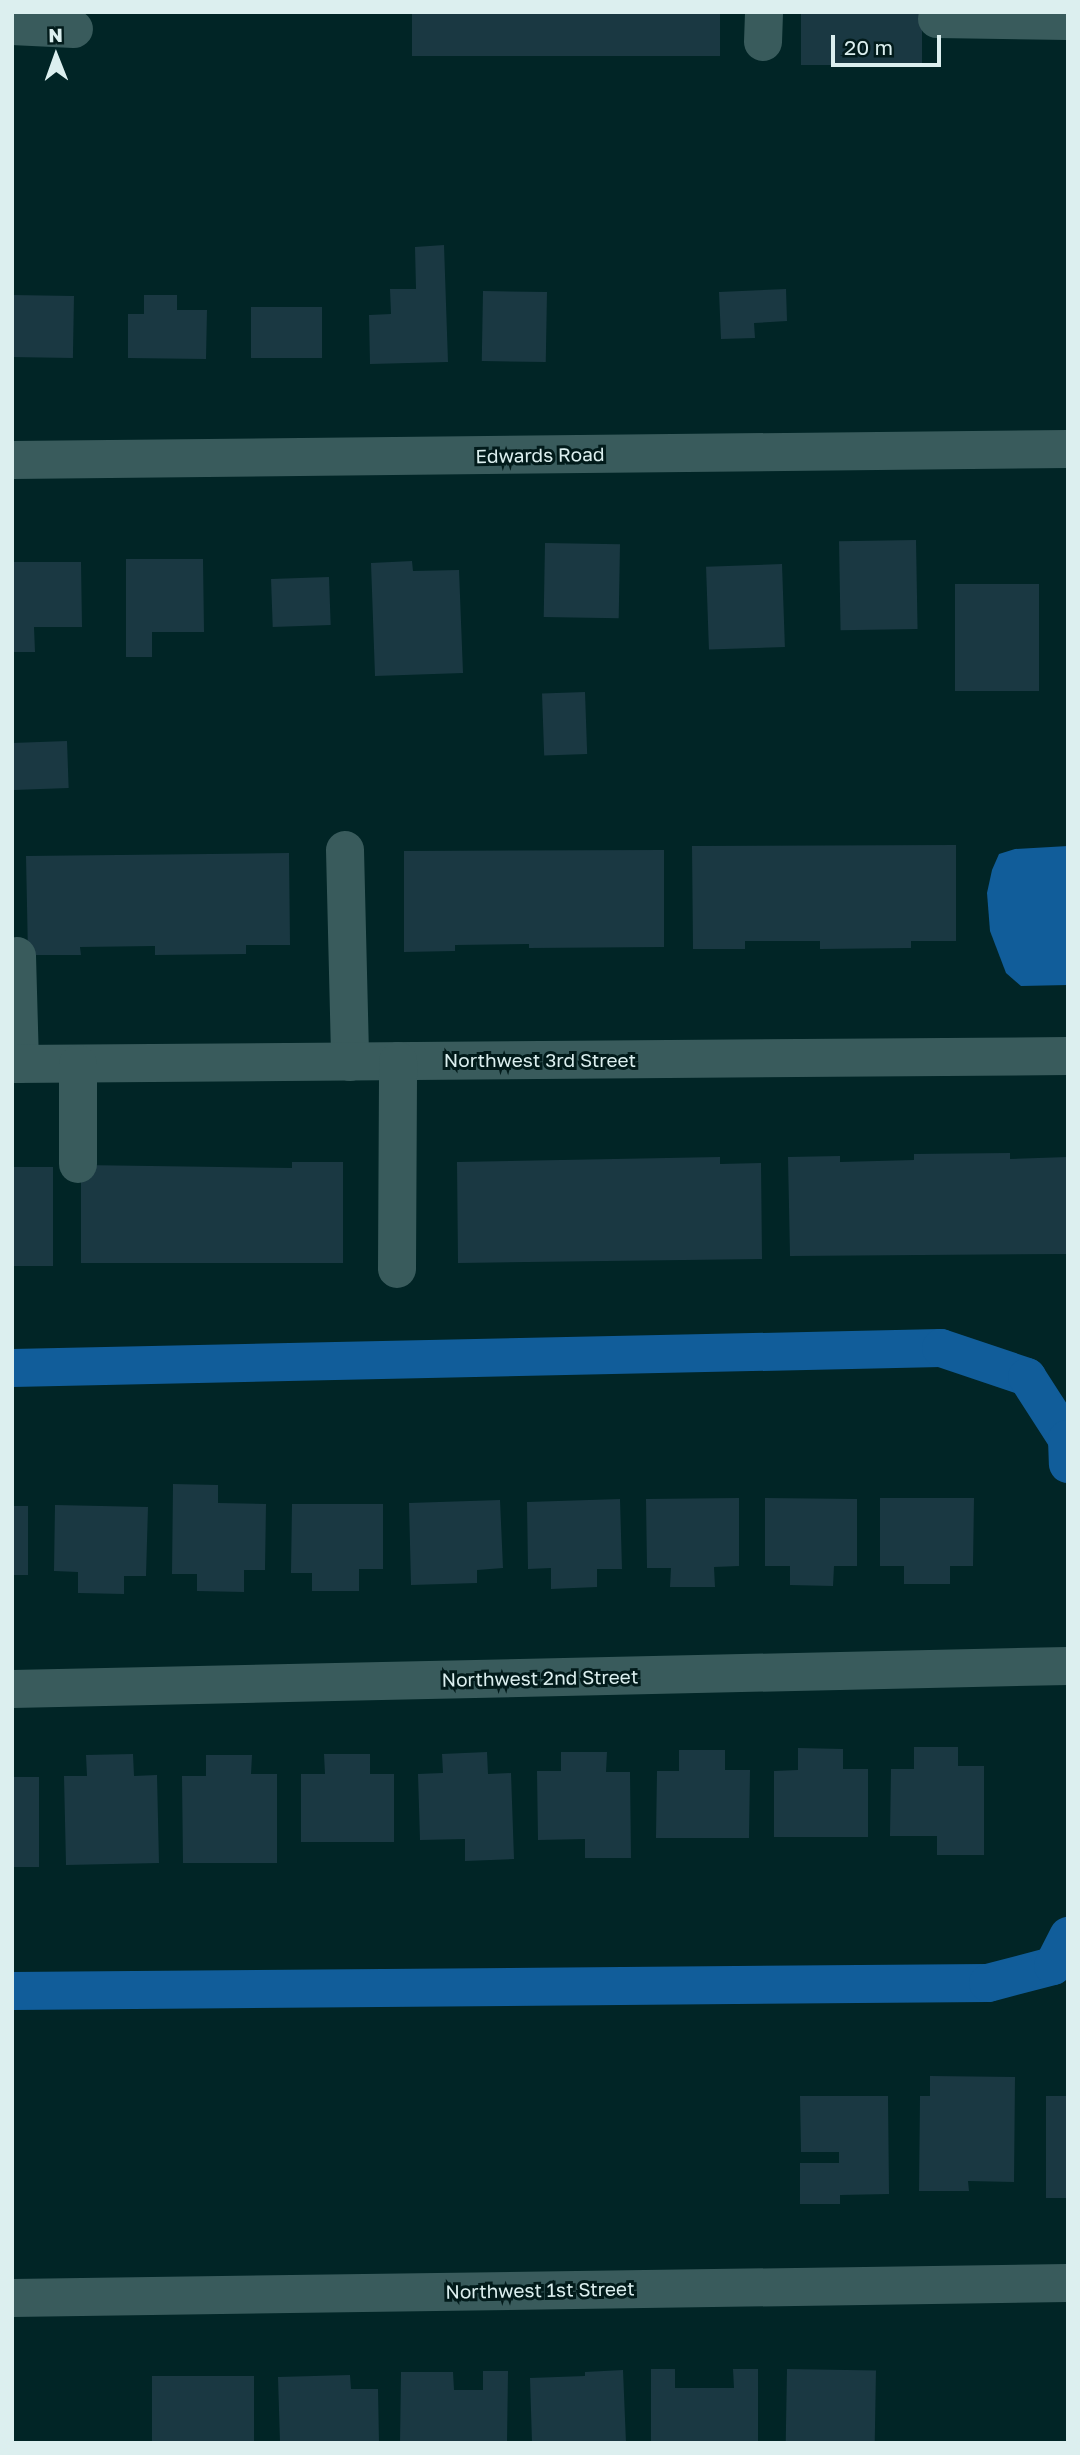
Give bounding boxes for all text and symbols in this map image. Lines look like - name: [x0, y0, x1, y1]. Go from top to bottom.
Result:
- north arrow: [21, 21, 91, 91]
- scale bar: [835, 21, 945, 65]
- text: N: [48, 23, 63, 46]
- text: 20 m: [844, 34, 893, 60]
- street label: Edwards Road: [475, 442, 605, 468]
- street label: Northwest 3rd Street: [444, 1049, 636, 1071]
- street label: Northwest 2nd Street: [441, 1665, 639, 1691]
- street label: Northwest 1st Street: [445, 2277, 635, 2303]

